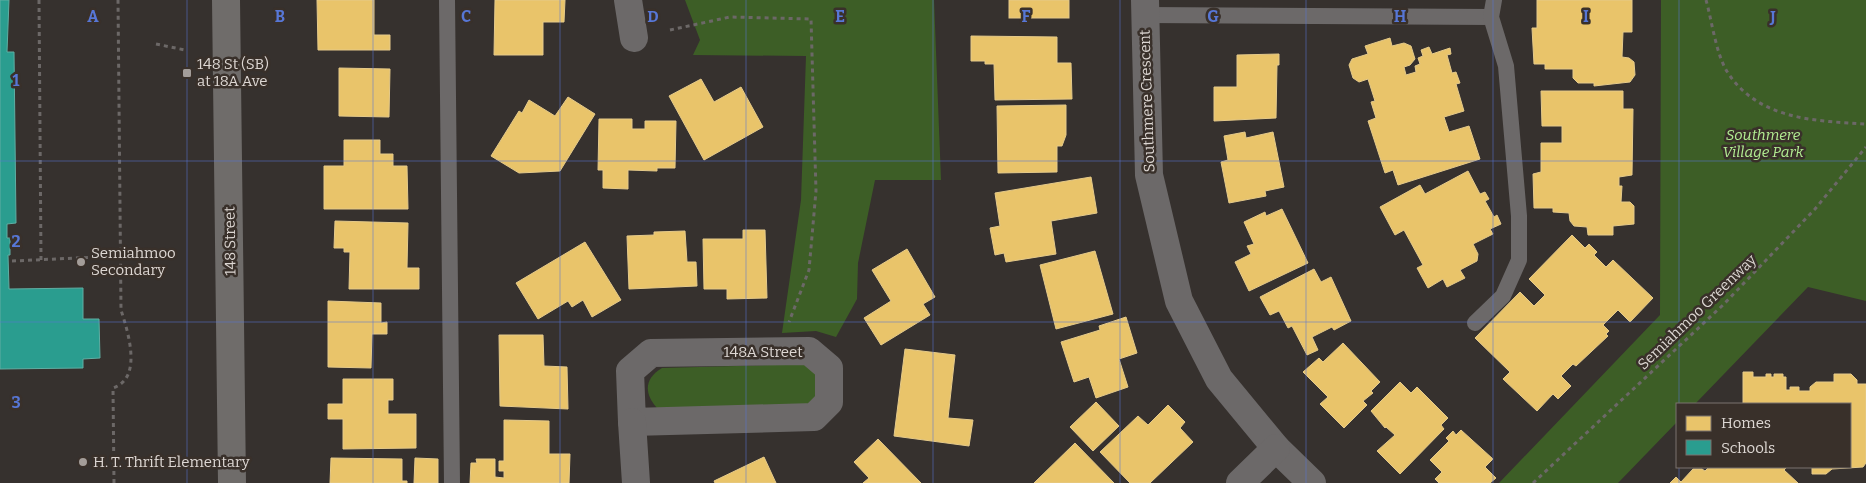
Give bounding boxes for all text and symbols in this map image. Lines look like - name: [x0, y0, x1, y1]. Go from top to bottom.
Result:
- text: A: [87, 7, 99, 26]
- text: B: [275, 7, 285, 26]
- text: C: [461, 7, 471, 26]
- text: D: [647, 7, 659, 26]
- text: E: [835, 7, 845, 26]
- text: F: [1022, 7, 1031, 26]
- text: G: [1207, 7, 1219, 26]
- text: H: [1394, 7, 1407, 26]
- text: I: [1583, 7, 1589, 26]
- text: J: [1769, 7, 1776, 26]
- street label: Southmere Crescent: [1135, 29, 1158, 173]
- place label: 148 St (SB) at 18A Ave: [197, 55, 269, 90]
- marker: 148 St (SB) at 18A Ave: [181, 67, 193, 79]
- text: 1: [13, 71, 20, 90]
- park label: Southmere Village Park: [1722, 126, 1804, 161]
- street label: 148 Street: [220, 206, 240, 276]
- text: 2: [11, 232, 21, 251]
- place label: Semiahmoo Secondary: [91, 244, 176, 279]
- street label: Semiahmoo Greenway: [1634, 251, 1760, 373]
- marker: Semiahmoo Secondary: [75, 256, 87, 268]
- street label: 148A Street: [723, 343, 803, 361]
- text: 3: [11, 393, 21, 412]
- legend: [1676, 403, 1851, 468]
- text: Homes: [1721, 414, 1771, 432]
- text: Schools: [1721, 439, 1775, 457]
- place label: H. T. Thrift Elementary: [93, 453, 250, 471]
- marker: H. T. Thrift Elementary: [77, 456, 89, 468]

